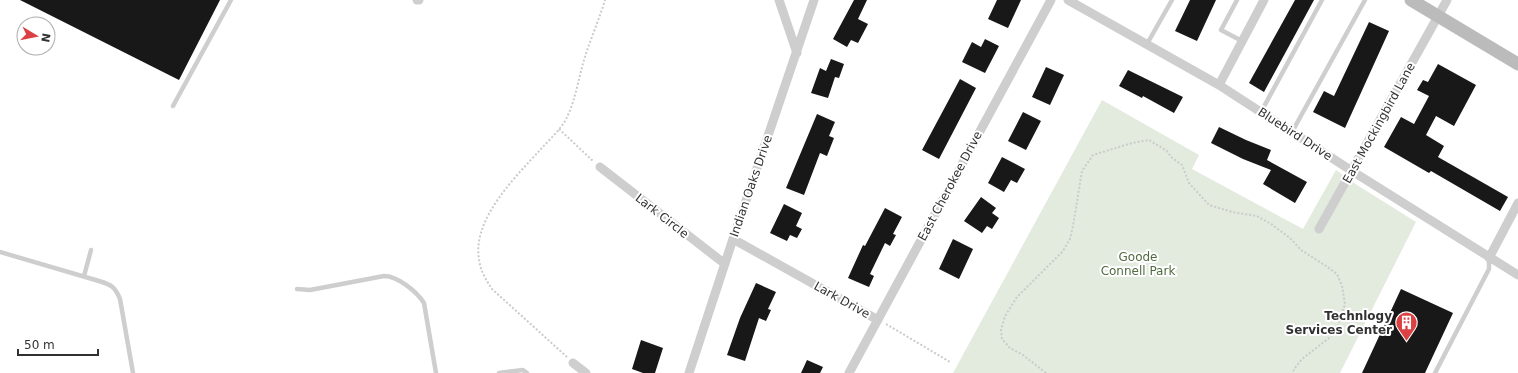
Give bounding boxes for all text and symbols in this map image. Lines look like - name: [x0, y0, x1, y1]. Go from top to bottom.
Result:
- north arrow: [16, 16, 56, 56]
- text: N: [38, 32, 53, 43]
- street label: East Mockingbird Lane: [1340, 60, 1418, 186]
- street label: Bluebird Drive: [1255, 105, 1335, 163]
- street label: East Cherokee Drive: [915, 129, 985, 243]
- street label: Indian Oaks Drive: [727, 133, 775, 239]
- street label: Lark Circle: [633, 191, 691, 241]
- park label: Goode Connell Park: [1101, 250, 1175, 278]
- street label: Lark Drive: [812, 279, 872, 321]
- place label: Technlogy Services Center: [1286, 309, 1392, 337]
- building icon: Technlogy Services Center: [1394, 310, 1420, 343]
- scale bar: [18, 331, 98, 357]
- text: 50 m: [24, 338, 55, 352]

